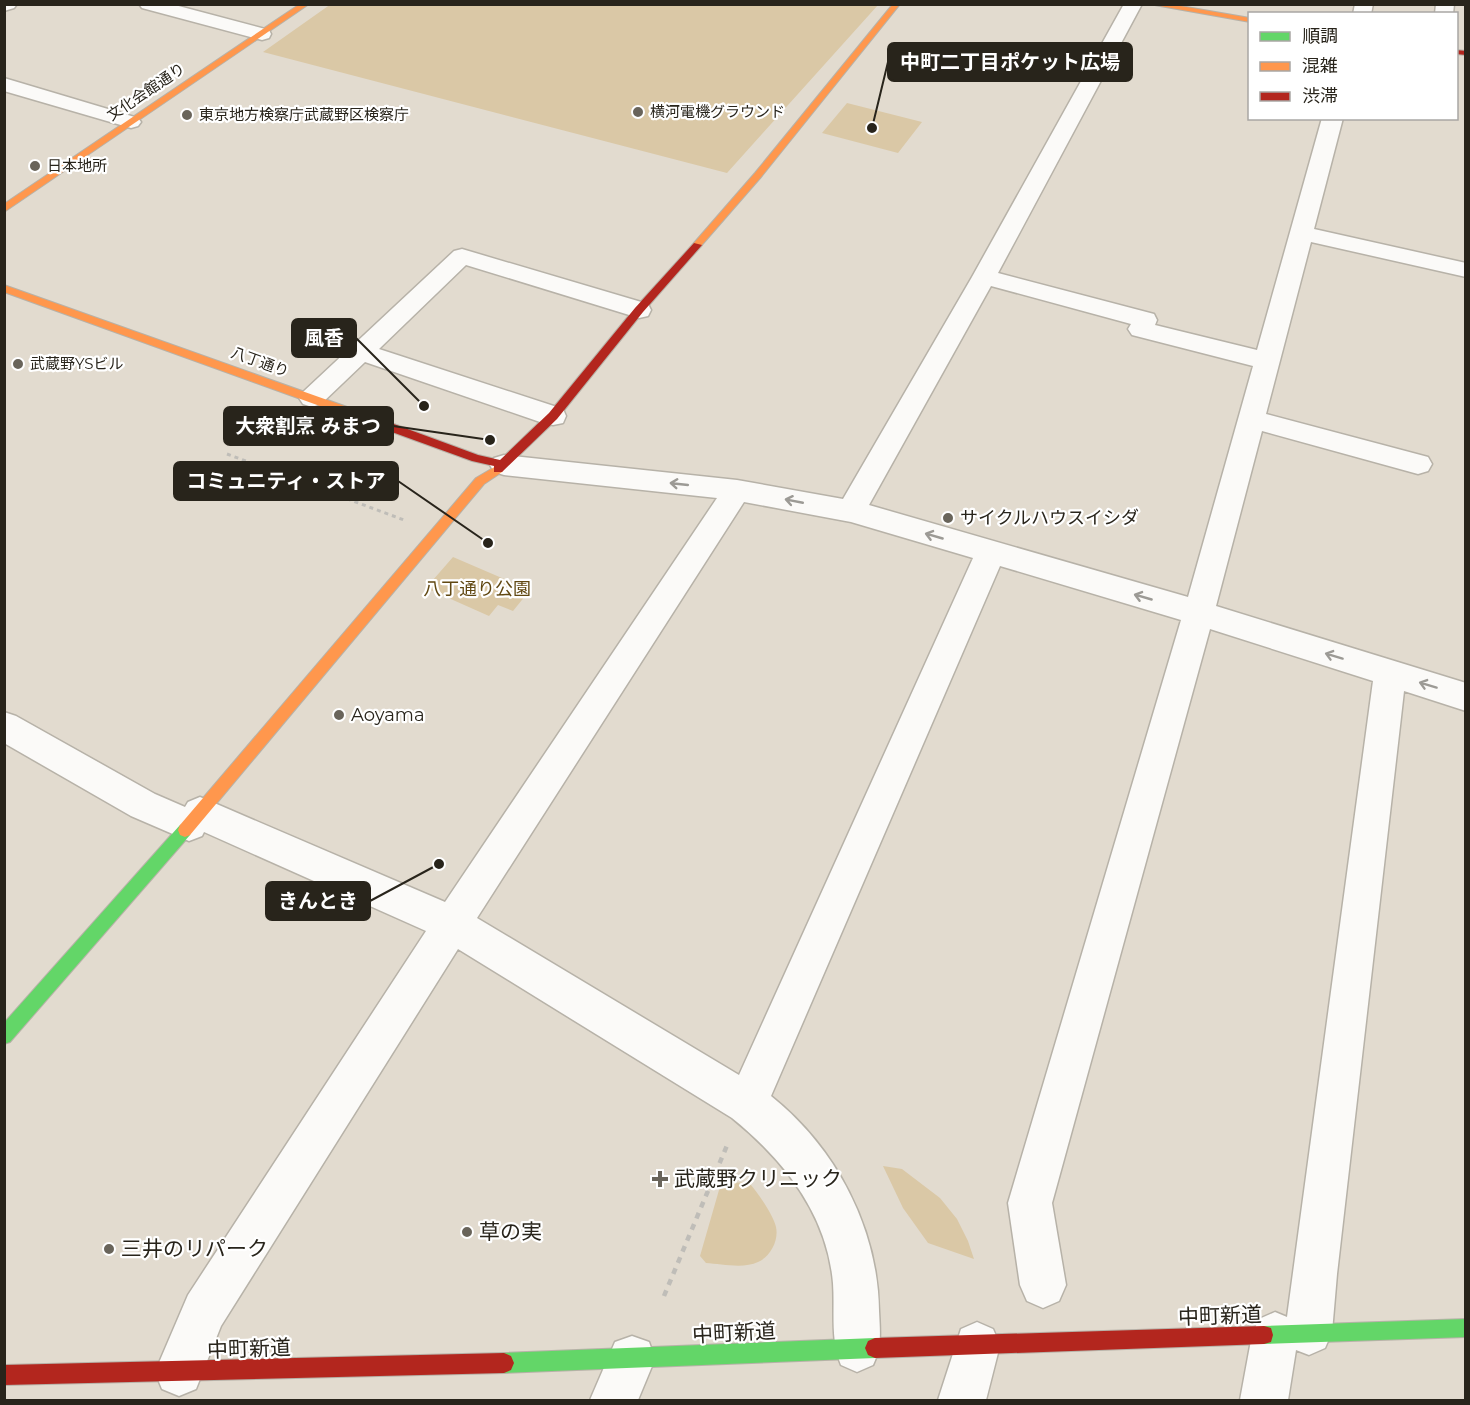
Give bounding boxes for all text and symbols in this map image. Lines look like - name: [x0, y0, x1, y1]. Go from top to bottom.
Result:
- legend: [1248, 12, 1458, 120]
- text: 順調: [1302, 25, 1338, 47]
- callout: 中町二丁目ポケット広場: [888, 43, 1132, 81]
- text: 中町二丁目ポケット広場: [900, 50, 1120, 74]
- text: 混雑: [1302, 55, 1338, 77]
- street label: 文化会館通り: [103, 59, 188, 125]
- text: 渋滞: [1302, 85, 1338, 107]
- place label: 横河電機グラウンド: [650, 102, 785, 121]
- place label: 東京地方検察庁武蔵野区検察庁: [199, 105, 409, 124]
- marker: 横河電機グラウンド: [631, 105, 645, 119]
- marker: 東京地方検察庁武蔵野区検察庁: [180, 108, 194, 122]
- place label: 日本地所: [47, 156, 107, 175]
- marker: 日本地所: [28, 159, 42, 173]
- callout: 風香: [292, 319, 356, 357]
- text: 風香: [304, 326, 344, 350]
- street label: 八丁通り: [229, 342, 292, 381]
- place label: 武蔵野YSビル: [30, 354, 124, 373]
- marker: 武蔵野YSビル: [11, 357, 25, 371]
- callout: 大衆割烹 みまつ: [224, 407, 393, 445]
- text: 大衆割烹 みまつ: [235, 414, 381, 438]
- callout: コミュニティ・ストア: [174, 462, 398, 500]
- text: コミュニティ・ストア: [187, 469, 385, 493]
- one-way arrow: [669, 478, 689, 489]
- one-way arrow: [785, 495, 804, 506]
- place label: サイクルハウスイシダ: [960, 507, 1139, 529]
- marker: サイクルハウスイシダ: [941, 511, 955, 525]
- one-way arrow: [925, 529, 944, 541]
- park label: 八丁通り公園: [423, 578, 531, 600]
- one-way arrow: [1134, 591, 1153, 602]
- one-way arrow: [1325, 650, 1344, 661]
- one-way arrow: [1419, 679, 1438, 690]
- place label: Aoyama: [351, 704, 425, 726]
- marker: Aoyama: [332, 708, 346, 722]
- callout: きんとき: [266, 882, 370, 920]
- text: きんとき: [278, 889, 358, 913]
- place label: 武蔵野クリニック: [674, 1166, 842, 1191]
- marker: 武蔵野クリニック: [651, 1170, 669, 1188]
- place label: 草の実: [479, 1219, 542, 1244]
- marker: 草の実: [460, 1225, 474, 1239]
- place label: 三井のリパーク: [121, 1236, 268, 1261]
- marker: 三井のリパーク: [102, 1242, 116, 1256]
- street label: 中町新道: [1178, 1302, 1262, 1329]
- street label: 中町新道: [691, 1318, 777, 1347]
- street label: 中町新道: [207, 1335, 291, 1362]

